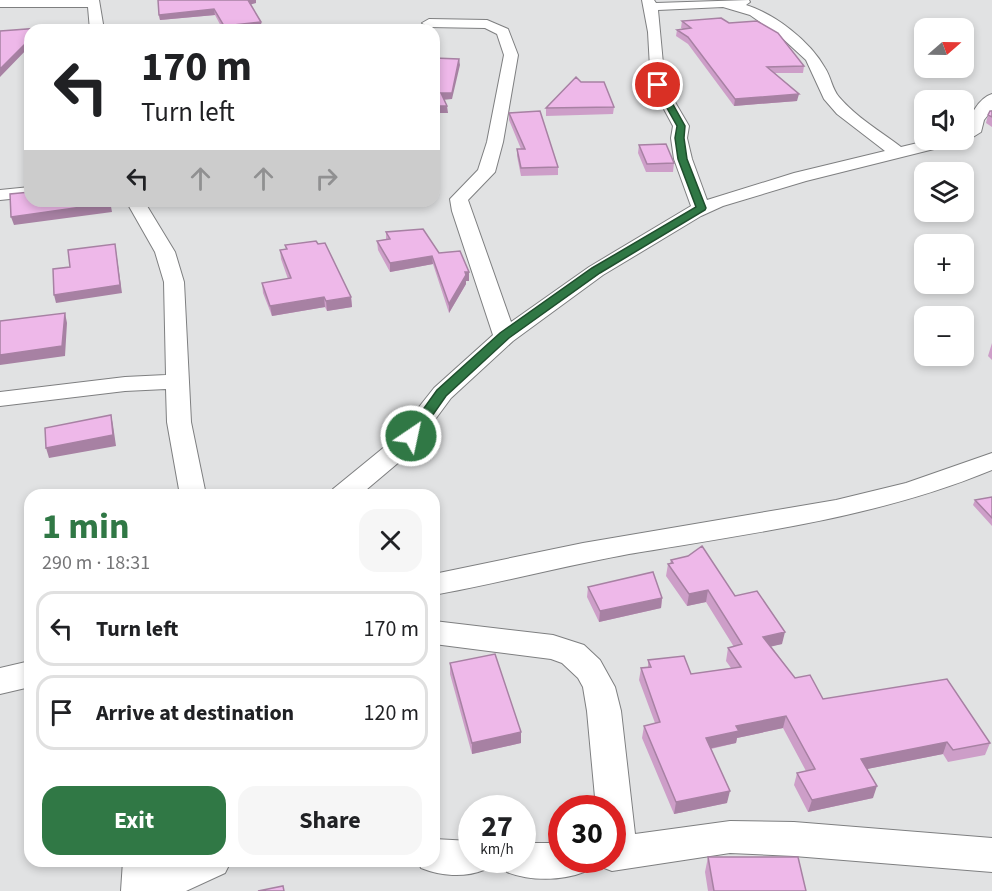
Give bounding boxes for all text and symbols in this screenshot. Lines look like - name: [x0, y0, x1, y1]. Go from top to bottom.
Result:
- north arrow: [914, 18, 974, 78]
- map controls: [914, 18, 974, 366]
- text: 170 m: [141, 37, 252, 97]
- icon: left: [42, 48, 120, 126]
- pin: [632, 59, 683, 110]
- icon: arrive: [641, 68, 674, 101]
- button: sound: [914, 90, 974, 150]
- text: Turn left: [141, 93, 235, 132]
- icon: left: [121, 162, 154, 195]
- icon: ahead: [184, 162, 217, 195]
- icon: ahead: [247, 162, 280, 195]
- icon: right: [310, 162, 343, 195]
- button: layers: [914, 162, 974, 222]
- button: +: [914, 234, 974, 294]
- button: −: [914, 306, 974, 366]
- position arrow: [379, 404, 443, 468]
- text: 1 min: [42, 501, 130, 552]
- button: close: [359, 509, 422, 572]
- text: 290 m · 18:31: [42, 549, 150, 577]
- icon: left: [45, 612, 78, 645]
- text: Turn left: [96, 613, 178, 645]
- text: 170 m: [364, 613, 419, 645]
- icon: arrive: [45, 696, 78, 729]
- text: Arrive at destination: [96, 697, 294, 729]
- text: 120 m: [364, 697, 419, 729]
- button: Exit: [42, 786, 226, 855]
- button: Share: [238, 786, 422, 855]
- speed limit sign: 30: [548, 795, 626, 873]
- text: 27: [481, 805, 513, 848]
- text: km/h: [480, 839, 514, 860]

